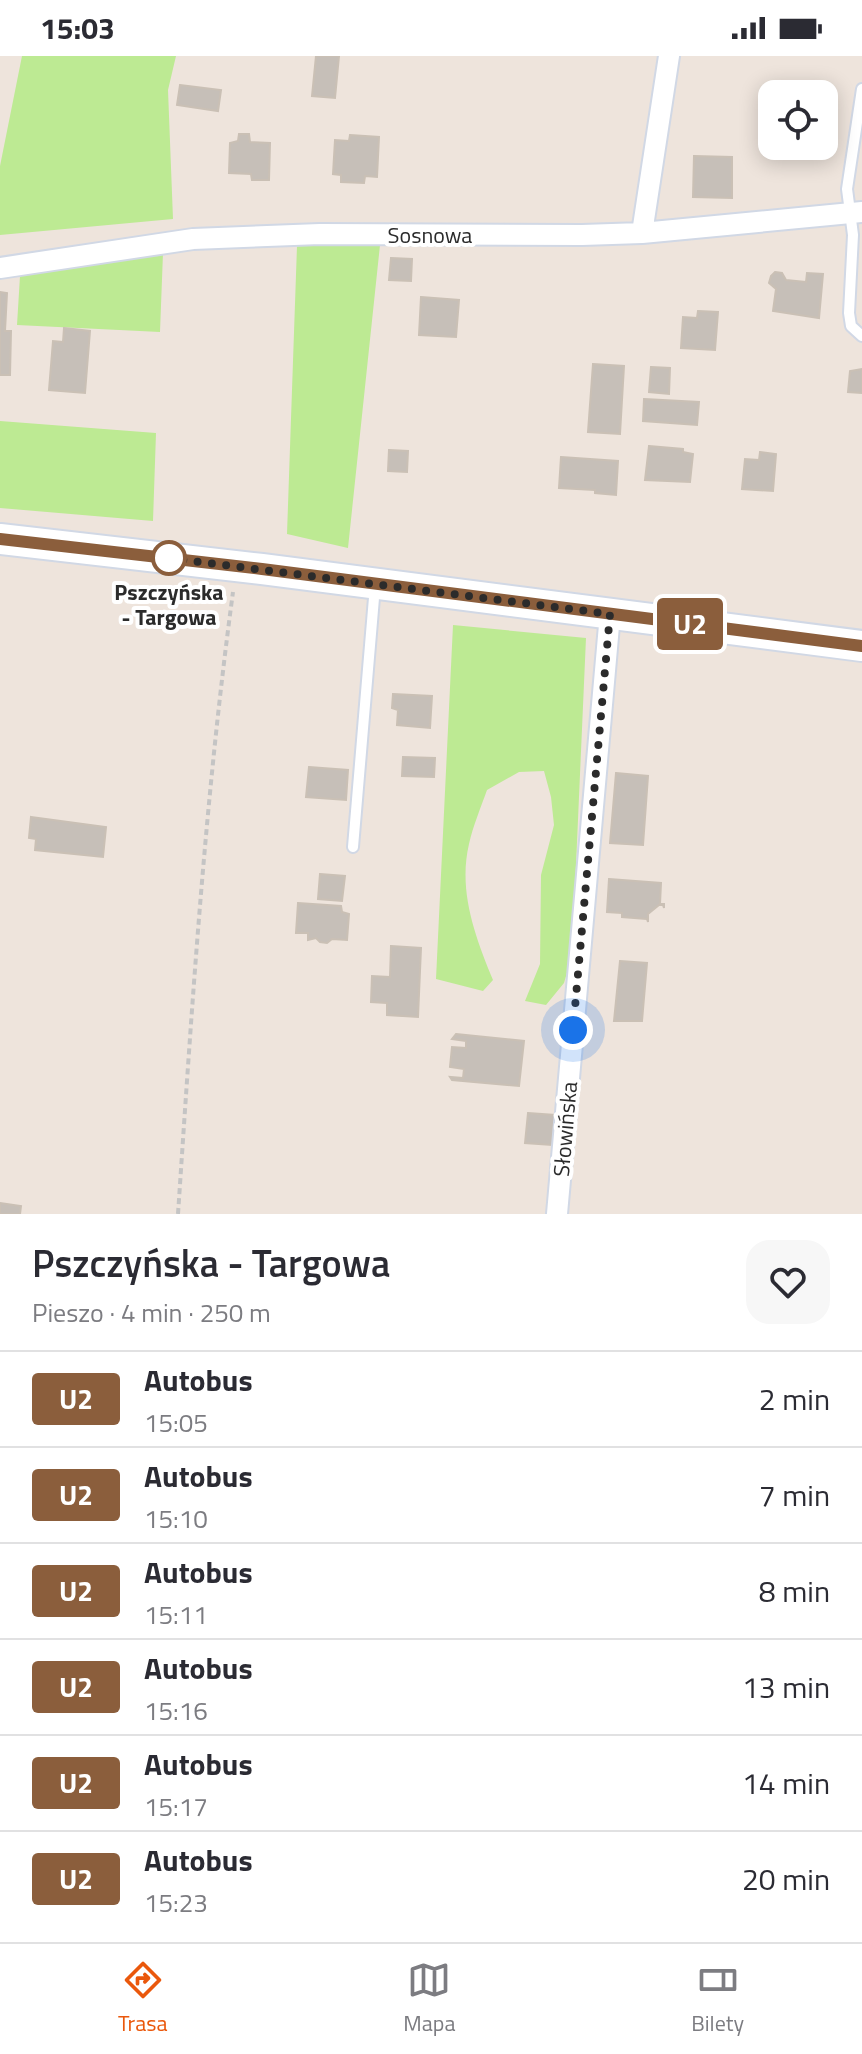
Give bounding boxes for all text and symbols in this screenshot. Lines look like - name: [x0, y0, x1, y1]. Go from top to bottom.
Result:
- text: 15:03: [40, 5, 115, 51]
- map controls: [758, 80, 838, 160]
- button: locate: [758, 80, 838, 160]
- street label: Sosnowa: [388, 218, 472, 252]
- marker: Pszczyńska - Targowa: [152, 541, 186, 575]
- place label: Pszczyńska - Targowa: [114, 575, 224, 634]
- line badge: U2: [654, 598, 726, 650]
- text: U2: [673, 602, 707, 645]
- your location: [553, 1010, 593, 1050]
- street label: Słowińska: [544, 1080, 586, 1178]
- text: Pszczyńska - Targowa: [32, 1234, 390, 1292]
- button: heart: [746, 1240, 830, 1324]
- text: Pieszo · 4 min · 250 m: [32, 1293, 271, 1332]
- text: Autobus: [144, 1357, 253, 1403]
- text: 2 min: [759, 1376, 830, 1422]
- text: U2: [59, 1377, 93, 1420]
- text: 15:05: [144, 1403, 208, 1442]
- text: Autobus: [144, 1453, 253, 1499]
- text: 7 min: [759, 1472, 830, 1518]
- text: U2: [59, 1473, 93, 1516]
- text: 15:10: [144, 1499, 208, 1538]
- text: Autobus: [144, 1549, 253, 1595]
- text: 8 min: [759, 1568, 830, 1614]
- text: U2: [59, 1569, 93, 1612]
- text: 15:11: [144, 1595, 208, 1634]
- text: Autobus: [144, 1645, 253, 1691]
- text: 13 min: [742, 1664, 830, 1710]
- text: U2: [59, 1665, 93, 1708]
- text: 15:16: [144, 1691, 208, 1730]
- text: Autobus: [144, 1741, 253, 1787]
- text: 14 min: [742, 1760, 830, 1806]
- text: U2: [59, 1761, 93, 1804]
- text: 15:17: [144, 1787, 208, 1826]
- text: Autobus: [144, 1837, 253, 1883]
- text: 20 min: [742, 1856, 830, 1902]
- text: U2: [59, 1857, 93, 1900]
- text: 15:23: [144, 1883, 208, 1922]
- tab: Trasa: [118, 1958, 167, 2040]
- tab: Mapa: [403, 1958, 455, 2040]
- tab: Bilety: [691, 1958, 744, 2040]

